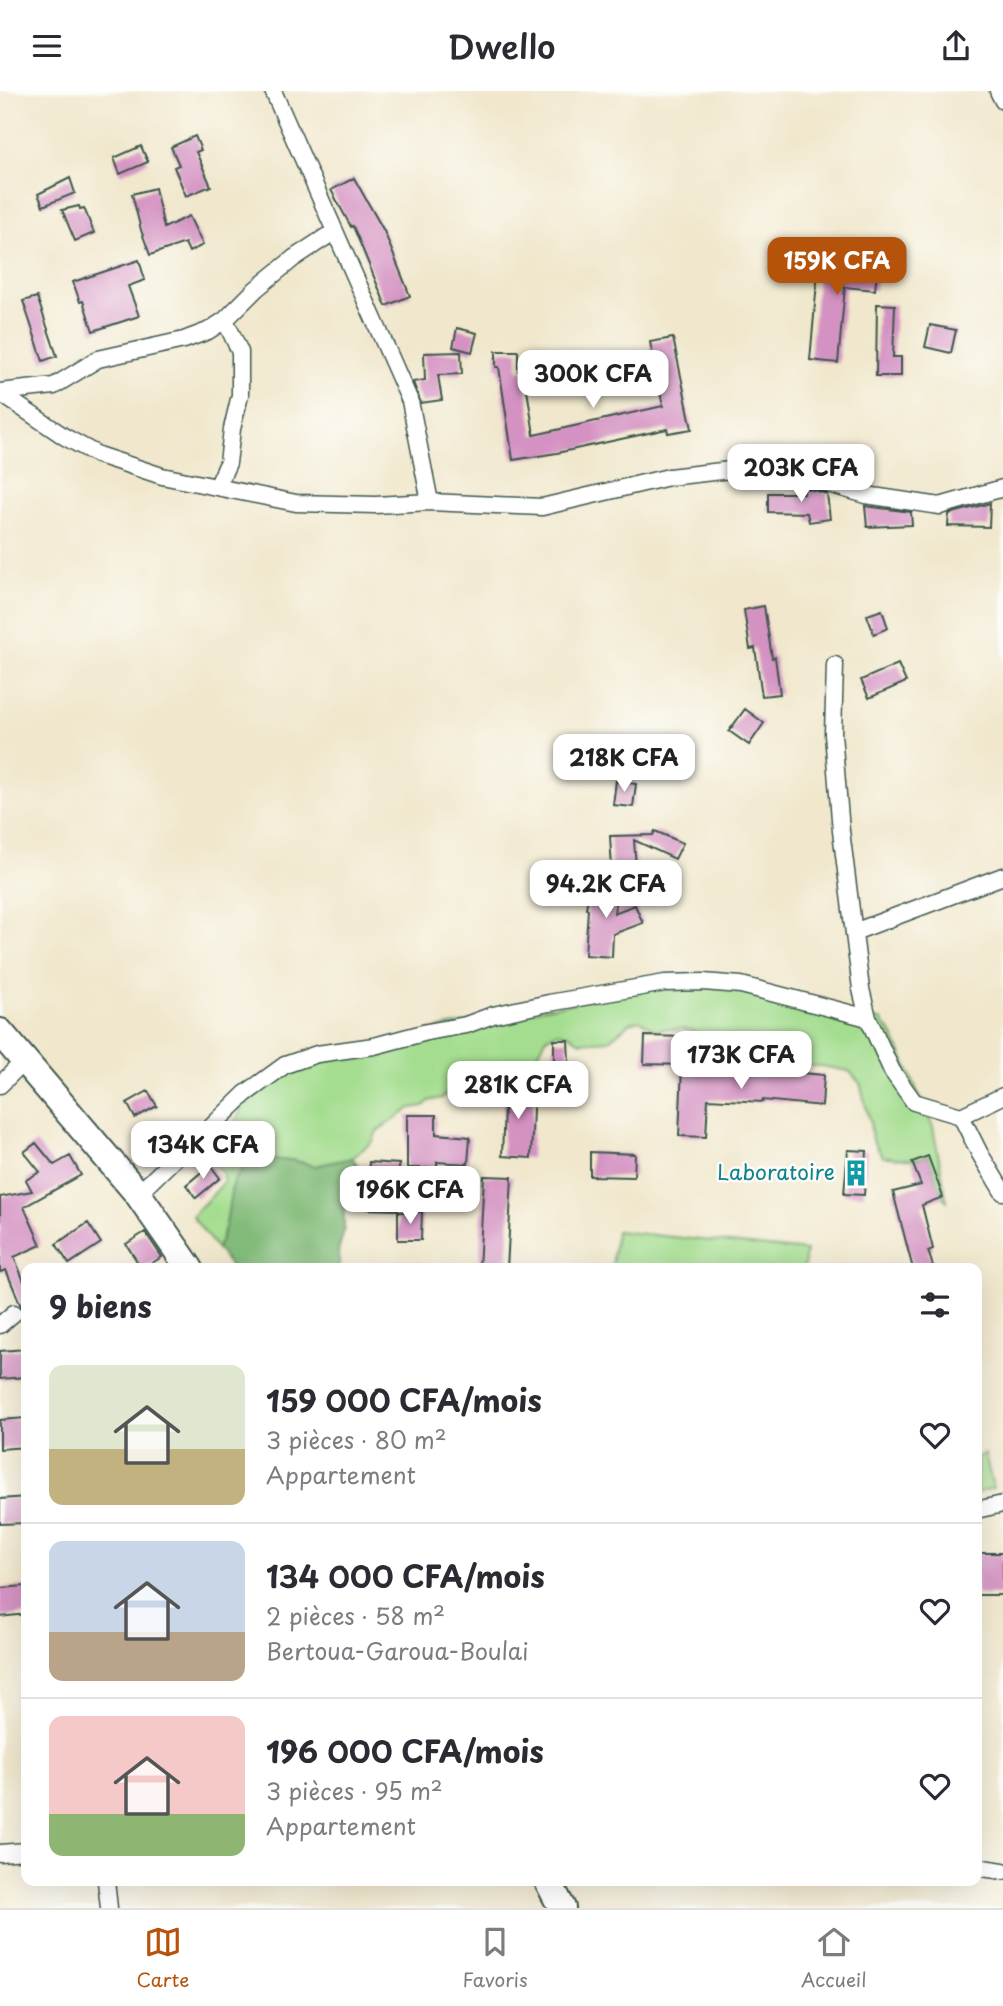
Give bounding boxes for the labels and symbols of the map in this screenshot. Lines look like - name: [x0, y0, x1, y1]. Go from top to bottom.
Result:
- pin: 159K CFA: [765, 237, 909, 297]
- pin: 300K CFA: [521, 351, 665, 410]
- pin: 203K CFA: [729, 445, 873, 504]
- pin: 218K CFA: [552, 735, 696, 794]
- pin: 94.2K CFA: [526, 861, 686, 920]
- pin: 173K CFA: [669, 1031, 813, 1091]
- pin: 281K CFA: [446, 1061, 590, 1121]
- pin: 134K CFA: [131, 1121, 275, 1181]
- place label: Laboratoire: [717, 1155, 835, 1187]
- building icon: Laboratoire: [841, 1158, 871, 1188]
- pin: 196K CFA: [338, 1167, 482, 1226]

